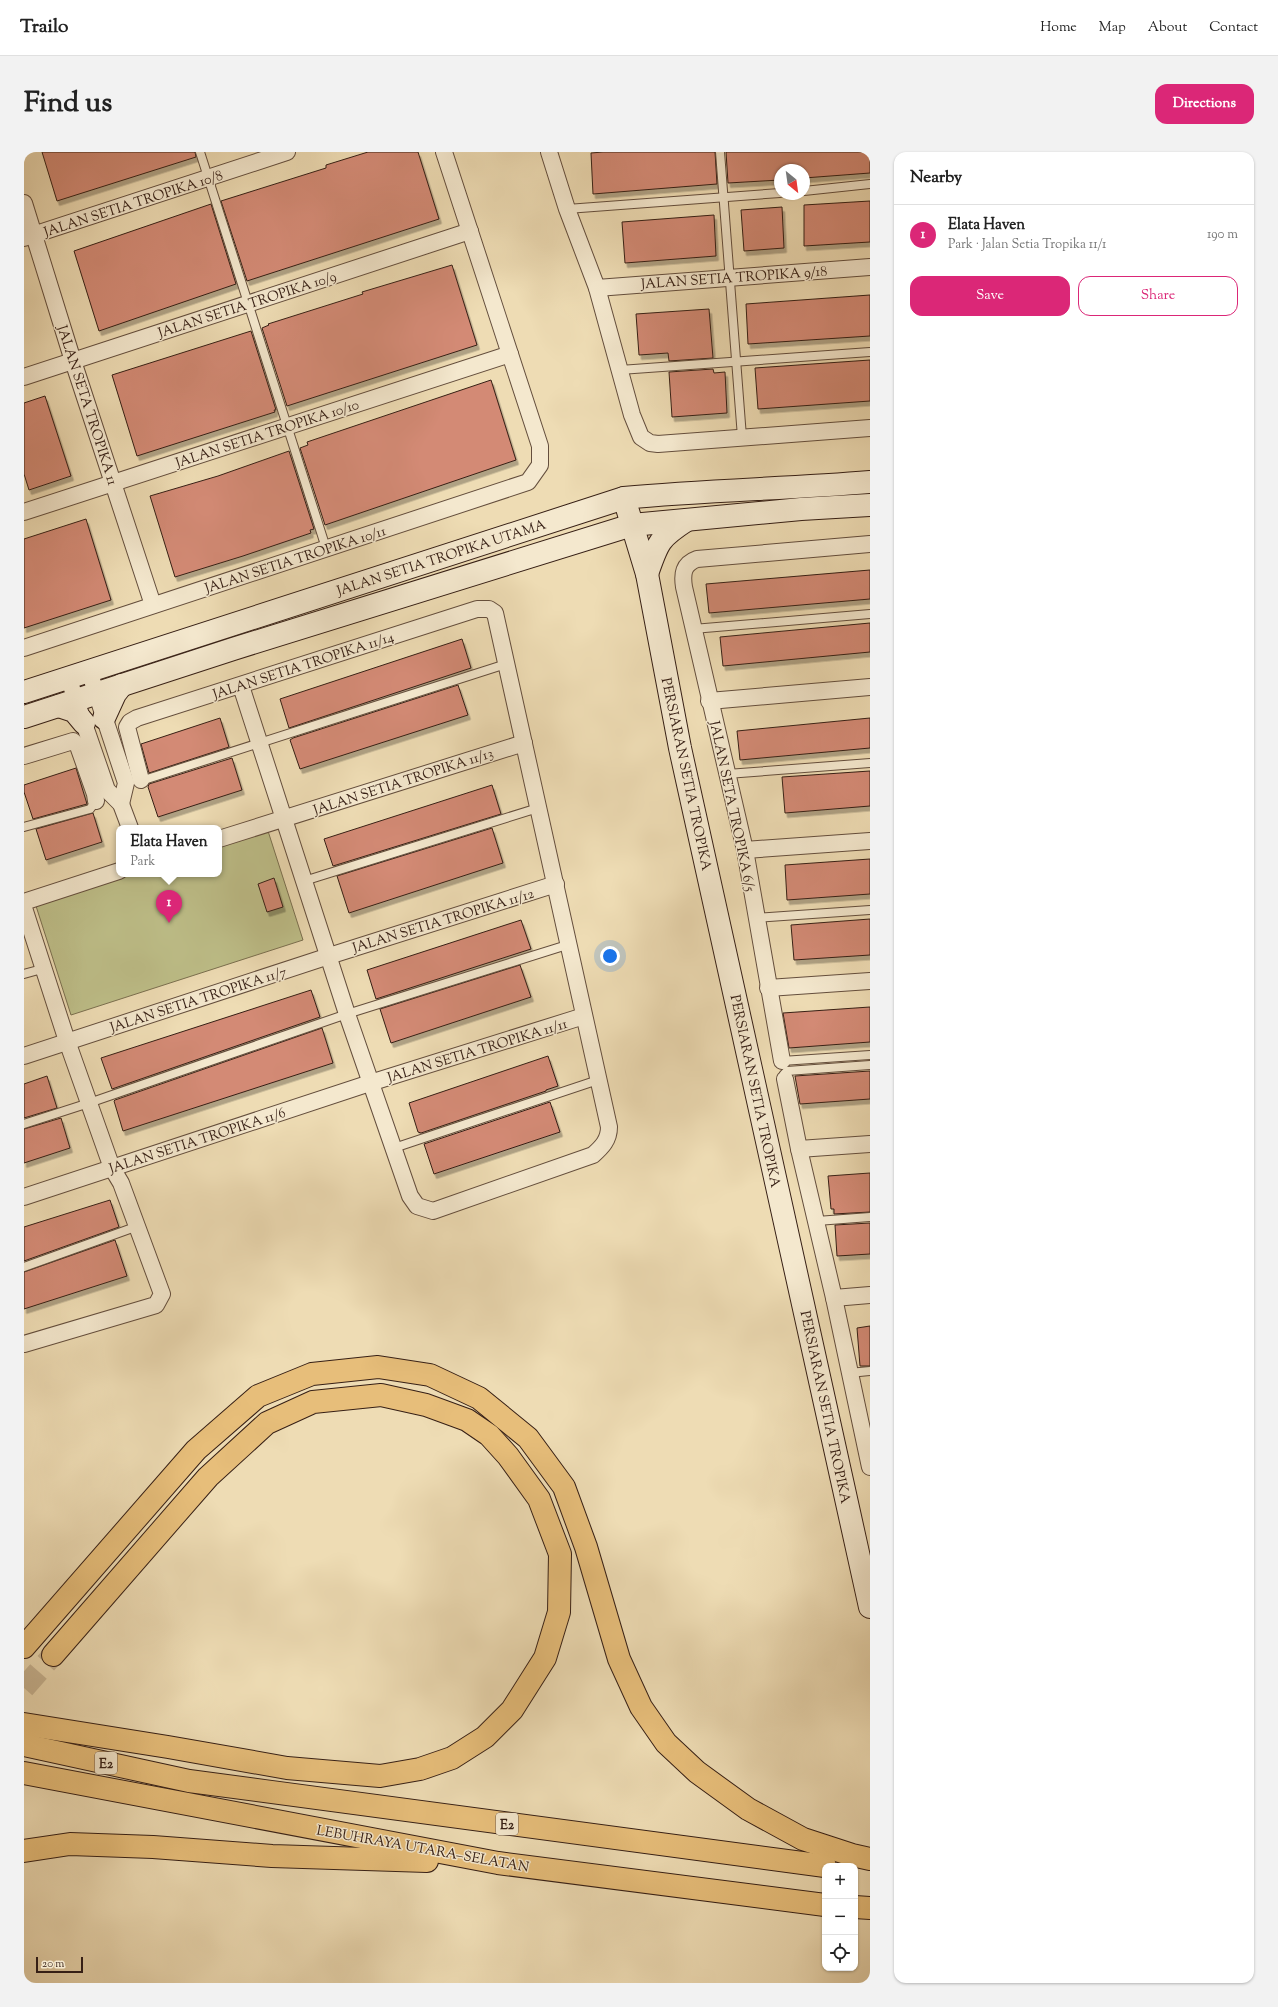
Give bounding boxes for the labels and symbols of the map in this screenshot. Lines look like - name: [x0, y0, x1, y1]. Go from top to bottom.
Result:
- north arrow: [774, 164, 810, 200]
- street label: JALAN SETIA TROPIKA 10/8: [41, 166, 226, 244]
- street label: JALAN SETIA TROPIKA 9/18: [639, 263, 828, 296]
- street label: JALAN SETIA TROPIKA 10/9: [155, 268, 340, 345]
- street label: JALAN SETA TROPIKA 11: [50, 322, 121, 488]
- street label: JALAN SETIA TROPIKA 10/10: [172, 396, 362, 474]
- street label: JALAN SETIA TROPIKA UTAMA: [333, 515, 549, 603]
- street label: JALAN SETIA TROPIKA 10/11: [201, 522, 389, 600]
- street label: JALAN SETIA TROPIKA 11/14: [209, 628, 397, 706]
- street label: PERSIARAN SETIA TROPIKA: [655, 676, 715, 873]
- street label: JALAN SETA TROPIKA 6/5: [703, 718, 759, 894]
- street label: JALAN SETIA TROPIKA 11/13: [310, 744, 497, 822]
- street label: JALAN SETIA TROPIKA 11/12: [349, 885, 537, 959]
- pin: 1: [156, 890, 182, 923]
- your location: [600, 946, 620, 966]
- street label: JALAN SETIA TROPIKA 11/7: [107, 963, 290, 1039]
- street label: PERSIARAN SETIA TROPIKA: [724, 993, 784, 1190]
- street label: JALAN SETIA TROPIKA 11/11: [384, 1015, 570, 1089]
- street label: JALAN SETIA TROPIKA 11/6: [106, 1104, 289, 1180]
- street label: PERSIARAN SETIA TROPIKA: [794, 1309, 854, 1506]
- road number: E2: [95, 1752, 117, 1774]
- road number: E2: [496, 1813, 518, 1835]
- street label: LEBUHRAYA UTARA–SELATAN: [315, 1821, 531, 1879]
- scale bar: [36, 1955, 83, 1974]

